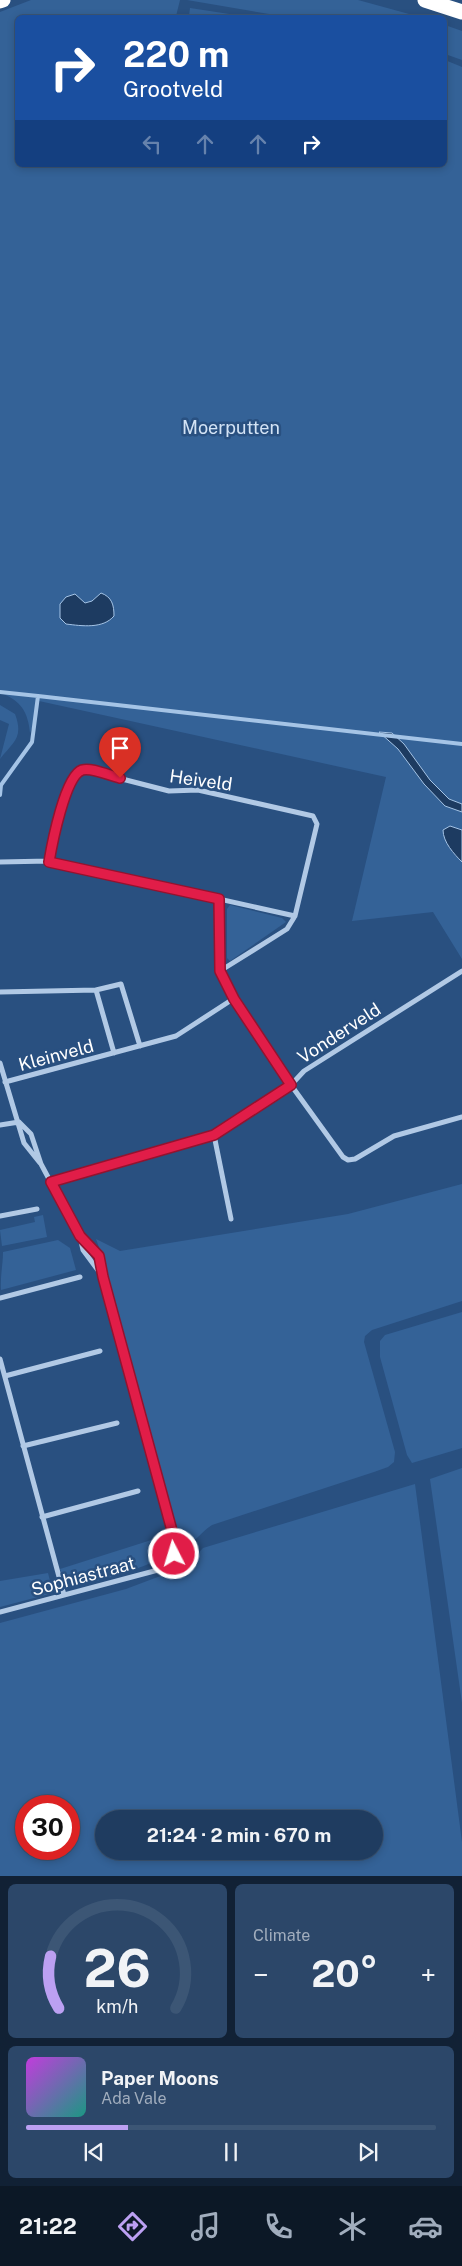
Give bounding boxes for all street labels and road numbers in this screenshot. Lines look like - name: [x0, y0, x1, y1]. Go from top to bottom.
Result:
- street label: Heiveld: [168, 765, 234, 795]
- street label: Vonderveld: [293, 998, 385, 1068]
- street label: Kleinveld: [16, 1035, 96, 1075]
- street label: Sophiastraat: [29, 1552, 137, 1600]

